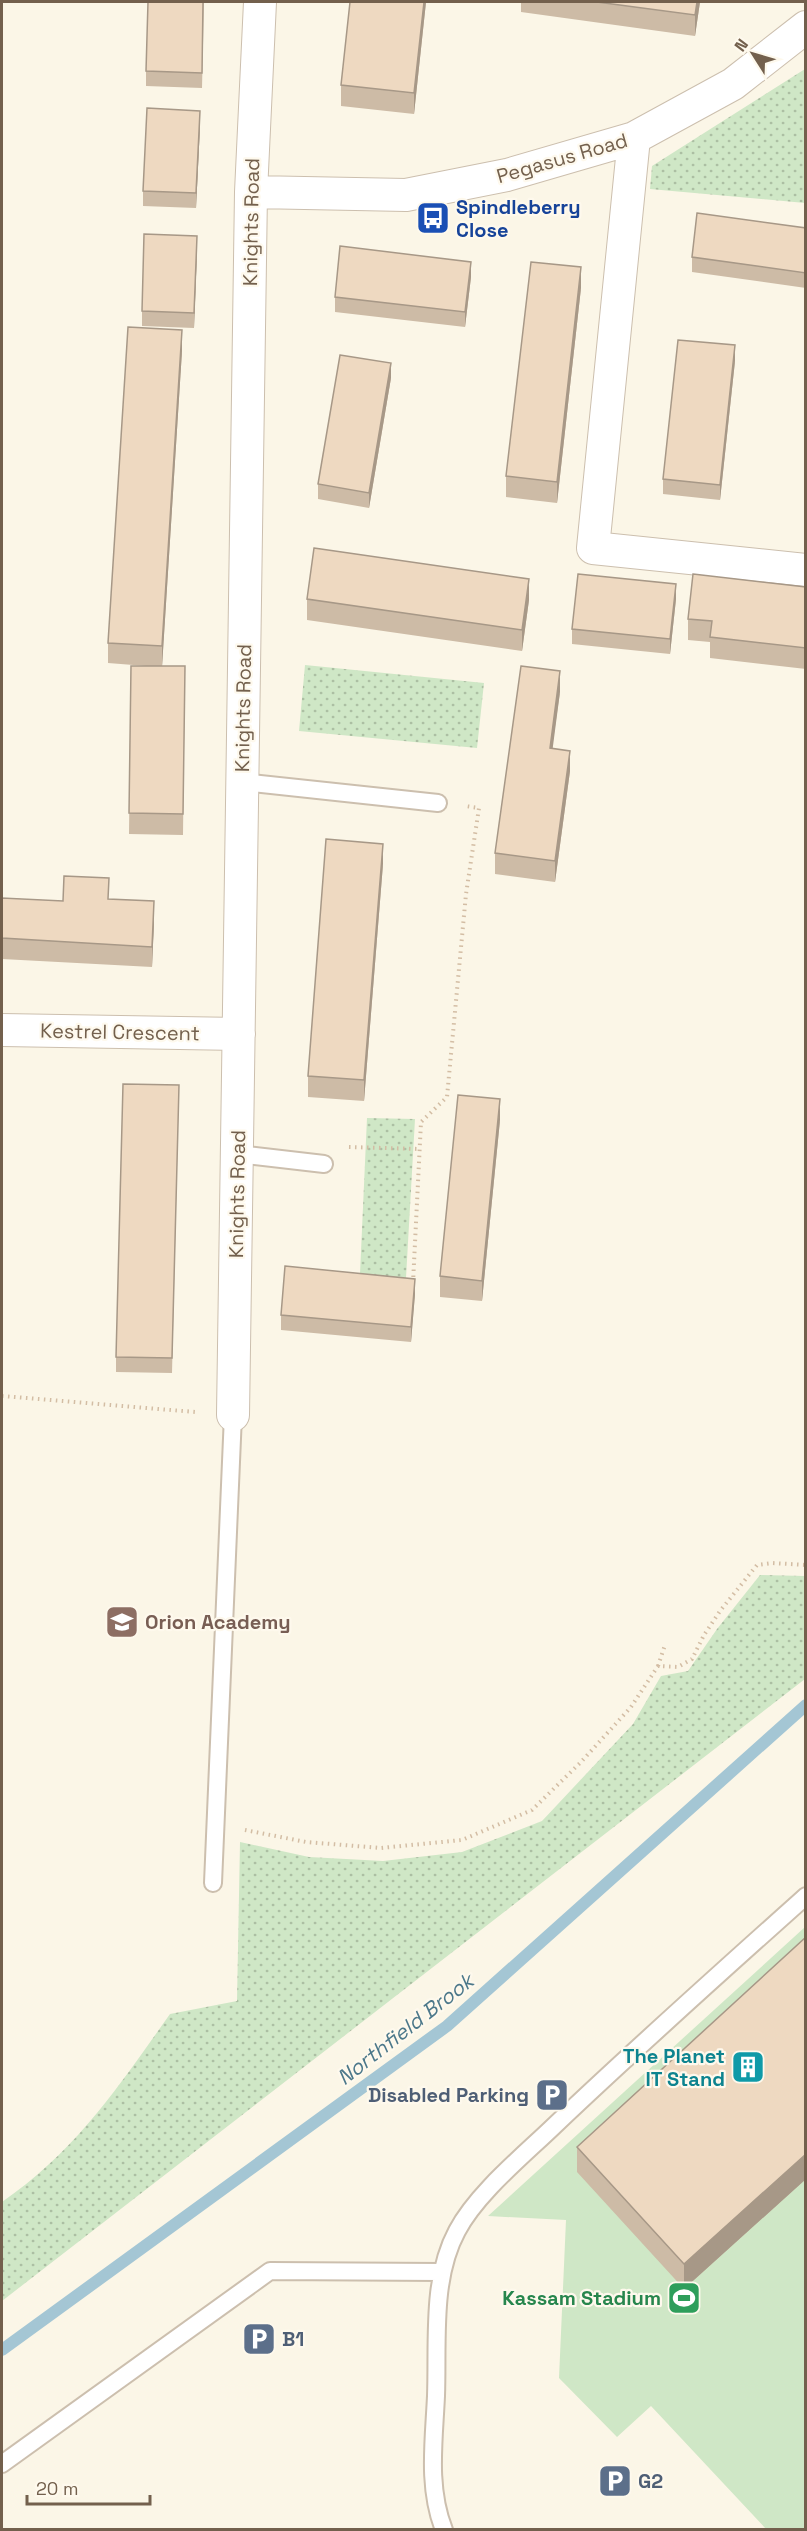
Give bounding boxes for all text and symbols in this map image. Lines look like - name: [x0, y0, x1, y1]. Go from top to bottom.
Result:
- north arrow: [723, 24, 783, 84]
- text: N: [730, 35, 753, 56]
- street label: Pegasus Road: [493, 127, 631, 189]
- street label: Knights Road: [237, 158, 265, 286]
- place label: Spindleberry Close: [456, 194, 581, 243]
- bus stop icon: Spindleberry Close: [415, 200, 451, 236]
- street label: Knights Road: [229, 644, 257, 772]
- street label: Kestrel Crescent: [40, 1018, 200, 1046]
- street label: Knights Road: [223, 1130, 251, 1258]
- school or university icon: Orion Academy: [104, 1604, 140, 1640]
- place label: Orion Academy: [145, 1609, 290, 1635]
- water label: Northfield Brook: [331, 1966, 481, 2091]
- place label: The Planet IT Stand: [623, 2043, 725, 2092]
- building icon: The Planet IT Stand: [730, 2049, 766, 2085]
- parking icon: Disabled Parking: [534, 2077, 570, 2113]
- place label: Disabled Parking: [368, 2082, 529, 2108]
- sports icon: Kassam Stadium: [666, 2280, 702, 2316]
- place label: Kassam Stadium: [502, 2285, 661, 2311]
- parking icon: B1: [241, 2321, 277, 2357]
- place label: B1: [282, 2326, 304, 2352]
- parking icon: G2: [597, 2463, 633, 2499]
- scale bar: [27, 2468, 150, 2506]
- place label: G2: [638, 2468, 663, 2494]
- text: 20 m: [36, 2477, 79, 2500]

